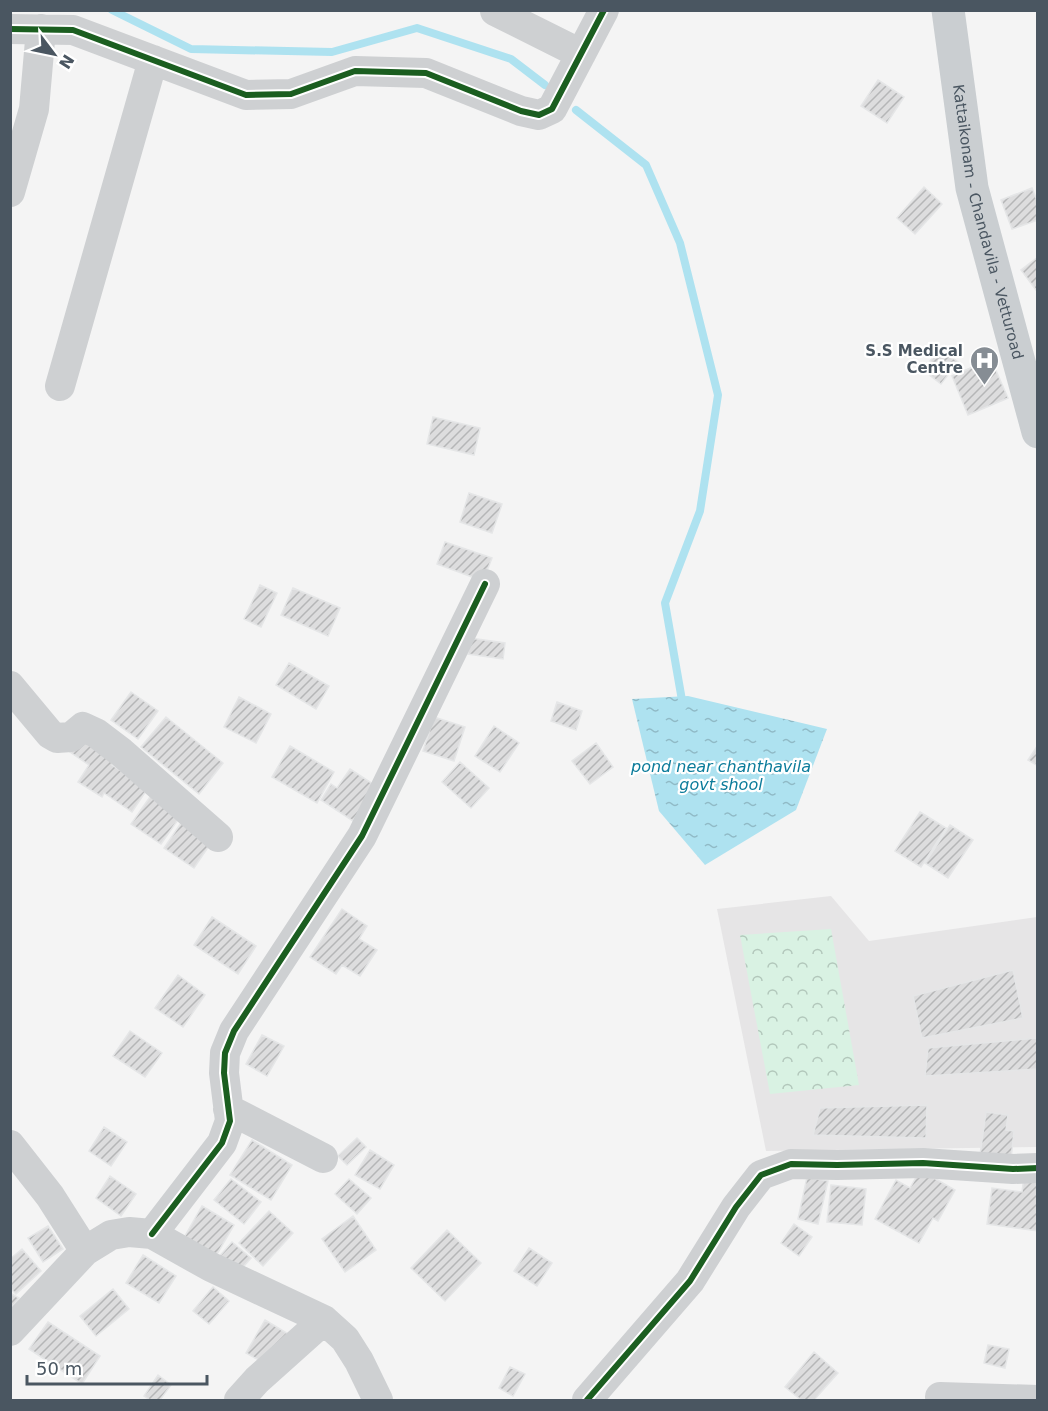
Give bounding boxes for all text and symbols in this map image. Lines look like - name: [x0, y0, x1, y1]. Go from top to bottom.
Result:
- north arrow: [24, 24, 84, 84]
- text: N: [55, 51, 78, 72]
- street label: Kattaikonam - Chandavila - Vetturoad: [949, 83, 1027, 362]
- place label: S.S Medical Centre: [865, 342, 963, 377]
- hospital icon: S.S Medical Centre: [968, 344, 1000, 386]
- water label: pond near chanthavila govt shool: [630, 757, 811, 794]
- scale bar: [27, 1348, 207, 1386]
- text: 50 m: [36, 1358, 82, 1379]

